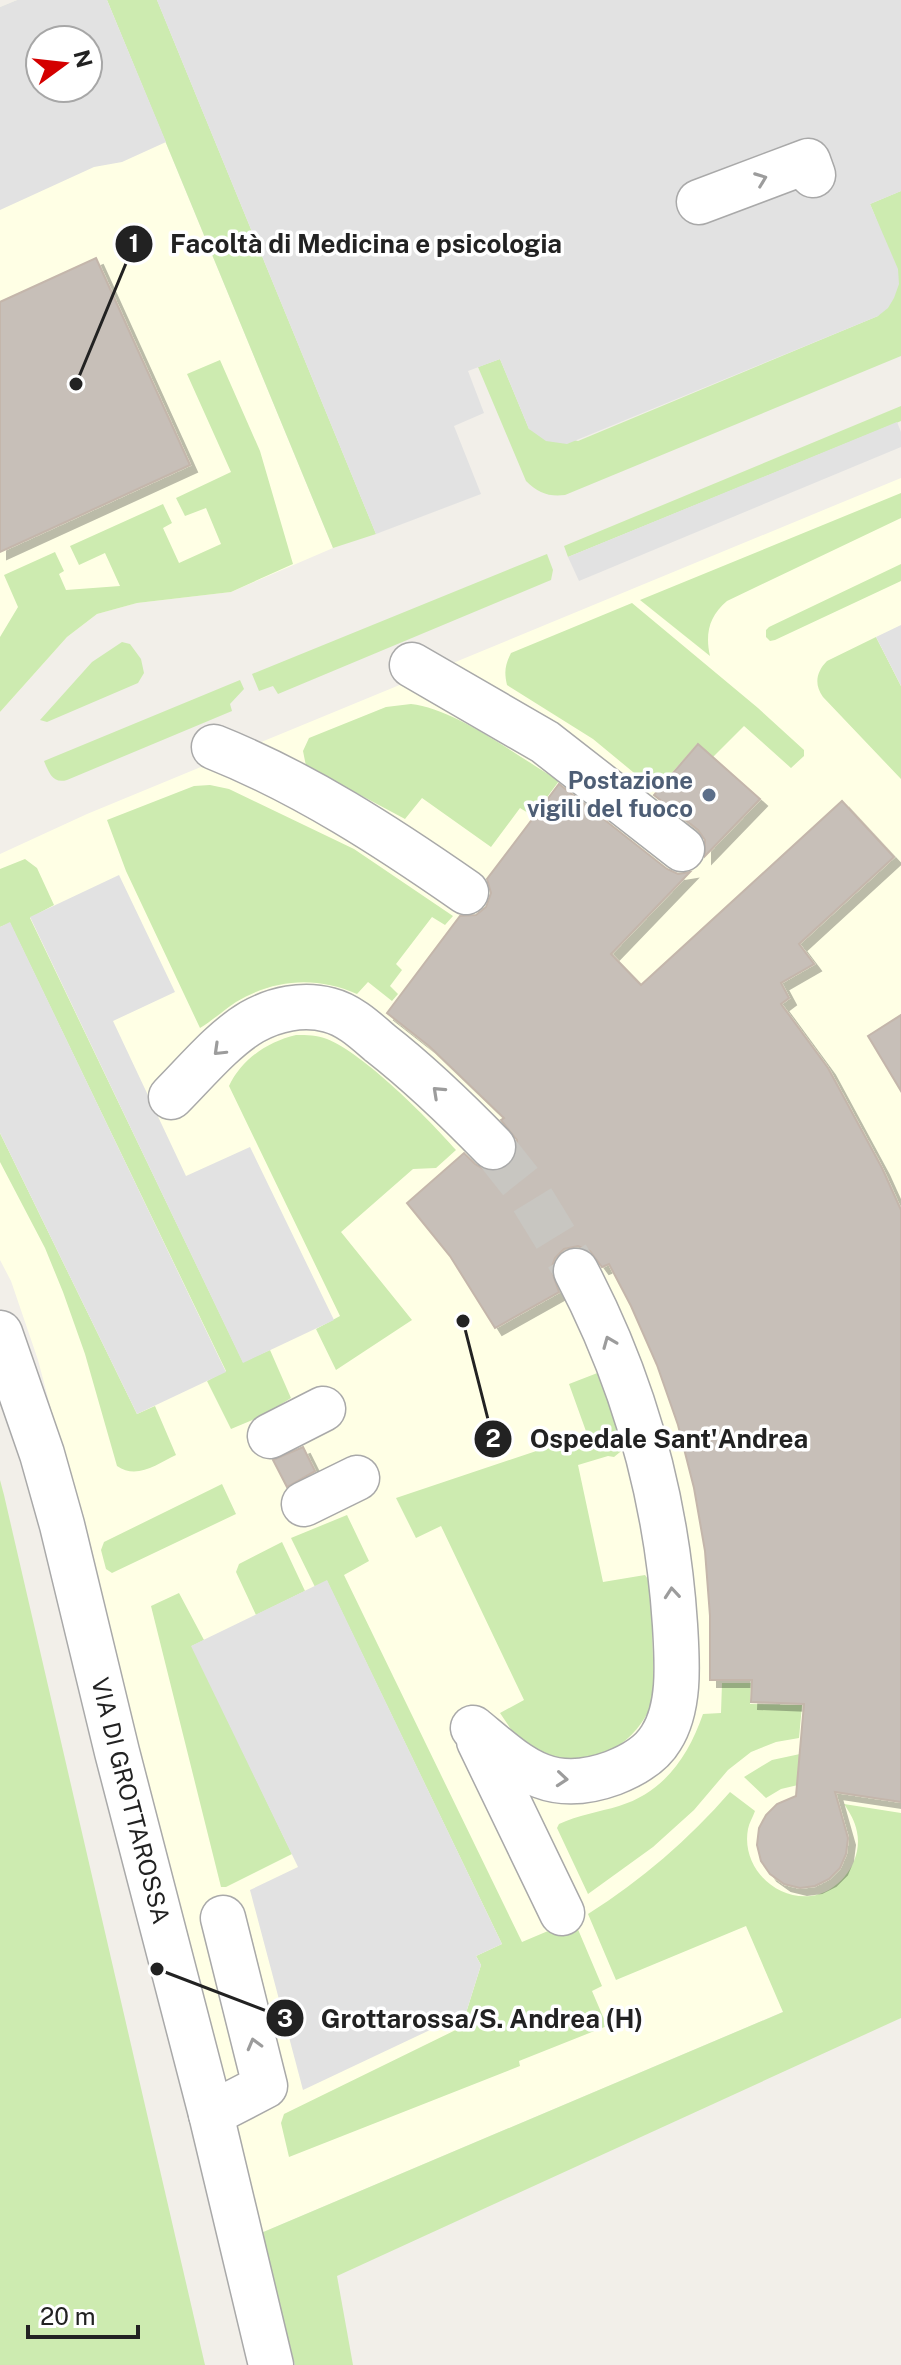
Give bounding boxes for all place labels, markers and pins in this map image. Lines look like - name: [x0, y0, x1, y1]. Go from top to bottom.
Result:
- callout: Facoltà di Medicina e psicologia: [114, 219, 578, 269]
- place label: Postazione vigili del fuoco: [527, 766, 693, 822]
- marker: Postazione vigili del fuoco: [700, 786, 718, 804]
- callout: Ospedale Sant'Andrea: [473, 1414, 824, 1464]
- callout: Grottarossa/S. Andrea (H): [265, 1993, 660, 2043]

